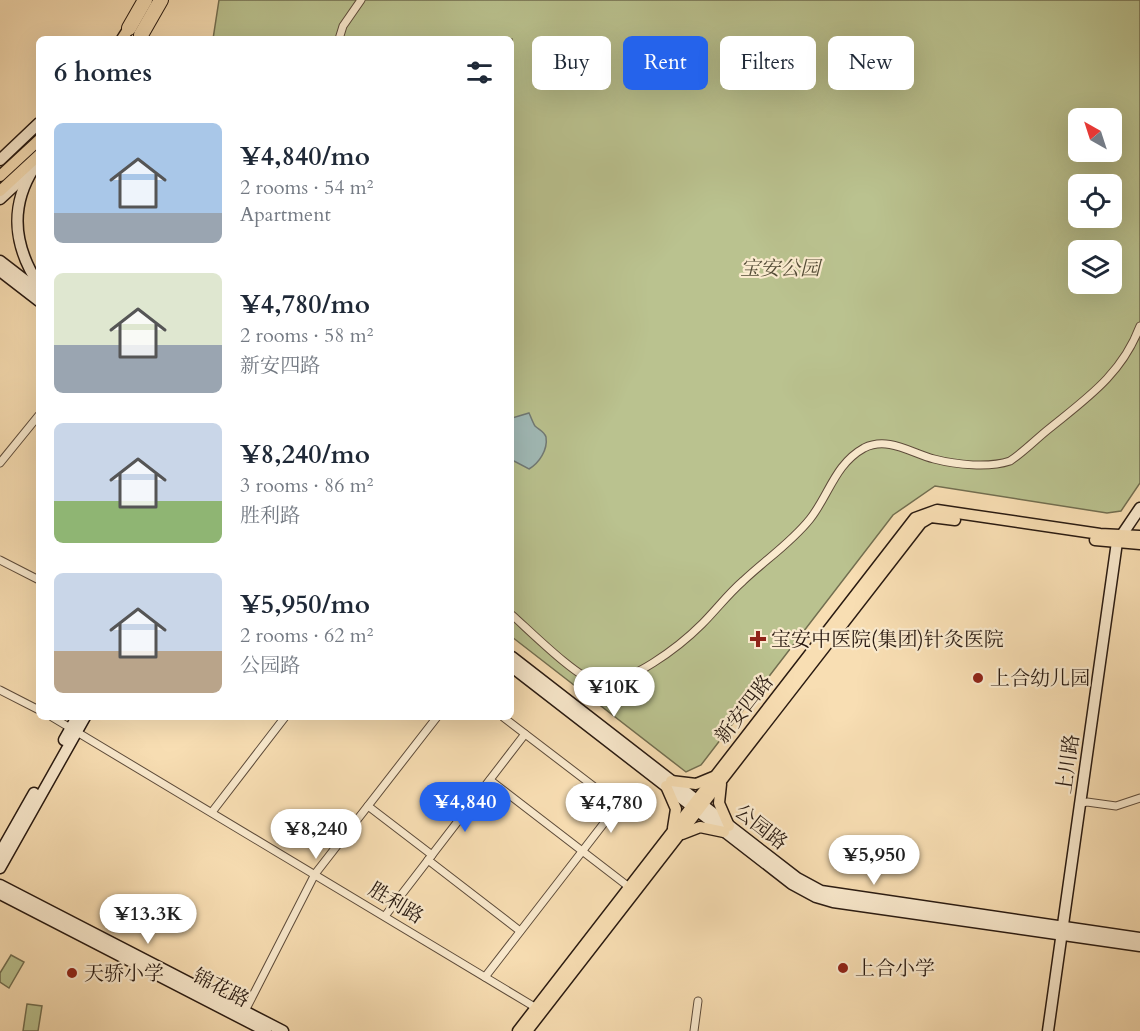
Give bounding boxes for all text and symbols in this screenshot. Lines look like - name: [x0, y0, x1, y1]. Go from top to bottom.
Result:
- chip: Buy: [532, 36, 611, 90]
- chip: Rent: [623, 36, 708, 90]
- chip: Filters: [720, 36, 816, 90]
- chip: New: [828, 36, 914, 90]
- text: 6 homes: [54, 55, 152, 90]
- icon: filters: [463, 56, 496, 89]
- north arrow: [1068, 108, 1122, 162]
- map controls: [1068, 108, 1122, 294]
- text: ¥4,840/mo: [240, 139, 370, 174]
- icon: home: [102, 147, 174, 219]
- text: 2 rooms · 54 m²: [240, 174, 373, 201]
- button: locate: [1068, 174, 1122, 228]
- text: Apartment: [240, 201, 331, 228]
- button: layers: [1068, 240, 1122, 294]
- park label: 宝安公园: [740, 255, 823, 282]
- text: ¥4,780/mo: [240, 287, 370, 322]
- icon: home: [102, 297, 174, 369]
- text: 2 rooms · 58 m²: [240, 322, 373, 349]
- text: 新安四路: [240, 352, 320, 379]
- text: ¥8,240/mo: [240, 437, 370, 472]
- icon: home: [102, 447, 174, 519]
- text: 3 rooms · 86 m²: [240, 472, 373, 499]
- text: 胜利路: [240, 502, 300, 529]
- text: ¥5,950/mo: [240, 587, 370, 622]
- icon: home: [102, 597, 174, 669]
- text: 2 rooms · 62 m²: [240, 622, 373, 649]
- place label: 宝安中医院(集团)针灸医院: [771, 626, 1004, 653]
- marker: 宝安中医院(集团)针灸医院: [749, 630, 767, 648]
- text: 公园路: [240, 652, 300, 679]
- place label: 上合幼儿园: [990, 665, 1090, 692]
- pin: ¥10K: [578, 667, 650, 718]
- street label: 新安四路: [709, 669, 779, 749]
- marker: 上合幼儿园: [971, 671, 985, 685]
- text: ¥10K: [588, 673, 640, 700]
- street label: 上川路: [1050, 732, 1086, 796]
- pin: ¥4,840: [416, 782, 514, 833]
- pin: ¥4,780: [562, 783, 660, 834]
- text: ¥4,840: [434, 788, 496, 815]
- text: ¥4,780: [580, 789, 642, 816]
- street label: 公园路: [729, 798, 793, 856]
- pin: ¥8,240: [267, 809, 365, 860]
- text: ¥8,240: [285, 815, 347, 842]
- pin: ¥5,950: [825, 835, 923, 886]
- text: ¥5,950: [843, 841, 905, 868]
- street label: 胜利路: [363, 876, 429, 930]
- pin: ¥13.3K: [99, 894, 197, 945]
- text: ¥13.3K: [114, 900, 182, 927]
- place label: 上合小学: [855, 955, 935, 982]
- place label: 天骄小学: [84, 960, 164, 987]
- marker: 上合小学: [836, 961, 850, 975]
- street label: 锦花路: [188, 962, 254, 1014]
- marker: 天骄小学: [65, 966, 79, 980]

